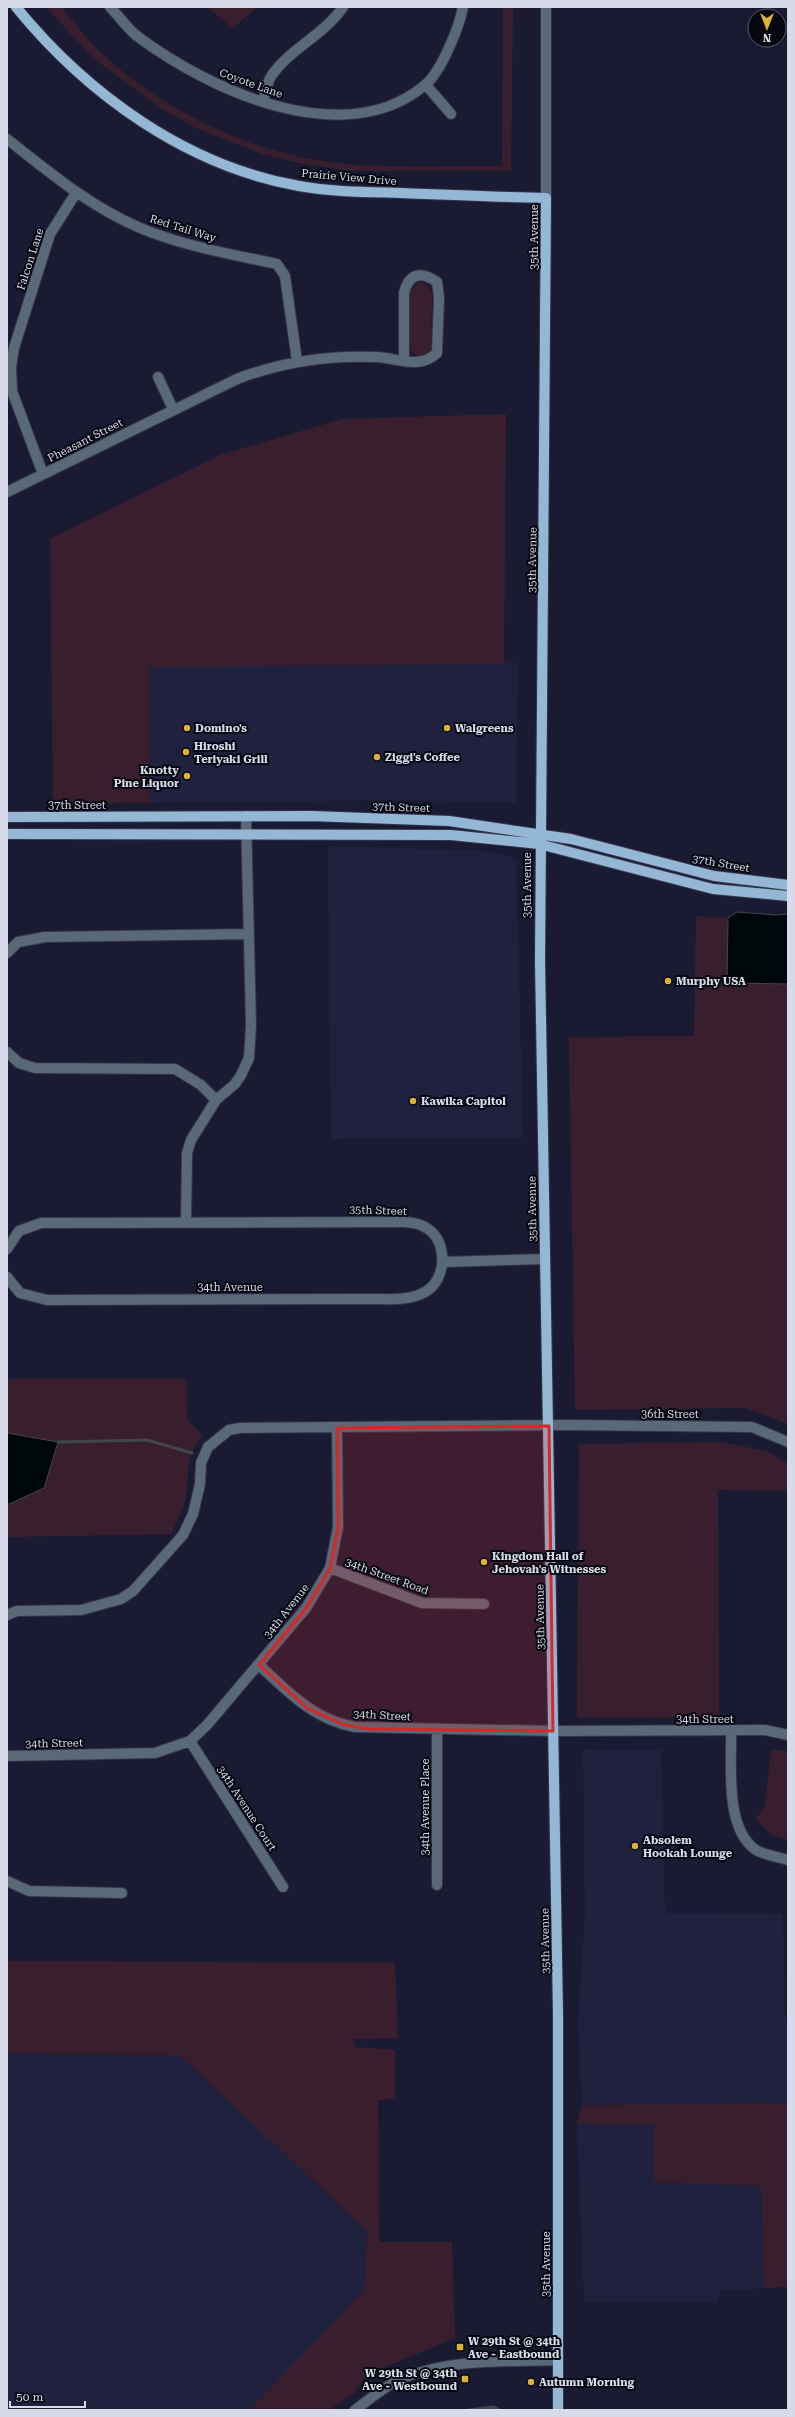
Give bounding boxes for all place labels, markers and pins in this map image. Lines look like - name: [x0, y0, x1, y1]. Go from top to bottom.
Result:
- place label: Domino's: [195, 722, 247, 735]
- place label: Walgreens: [455, 722, 514, 735]
- marker: Domino's: [182, 723, 192, 733]
- marker: Walgreens: [442, 723, 452, 733]
- place label: Hiroshi Teriyaki Grill: [194, 740, 268, 766]
- marker: Hiroshi Teriyaki Grill: [181, 747, 191, 757]
- place label: Ziggi's Coffee: [385, 751, 460, 764]
- marker: Ziggi's Coffee: [372, 752, 382, 762]
- place label: Knotty Pine Liquor: [114, 764, 179, 790]
- marker: Knotty Pine Liquor: [182, 771, 192, 781]
- place label: Murphy USA: [676, 975, 746, 988]
- marker: Murphy USA: [663, 976, 673, 986]
- place label: Kawika Capitol: [421, 1095, 506, 1108]
- marker: Kawika Capitol: [408, 1096, 418, 1106]
- place label: Kingdom Hall of Jehovah's Witnesses: [492, 1550, 607, 1576]
- marker: Kingdom Hall of Jehovah's Witnesses: [479, 1557, 489, 1567]
- place label: Absolem Hookah Lounge: [643, 1834, 733, 1860]
- marker: Absolem Hookah Lounge: [630, 1841, 640, 1851]
- place label: W 29th St @ 34th Ave - Eastbound: [468, 2335, 561, 2361]
- marker: W 29th St @ 34th Ave - Eastbound: [455, 2342, 465, 2352]
- place label: W 29th St @ 34th Ave - Westbound: [362, 2367, 458, 2393]
- marker: W 29th St @ 34th Ave - Westbound: [460, 2374, 470, 2384]
- place label: Autumn Morning: [539, 2376, 635, 2389]
- marker: Autumn Morning: [526, 2377, 536, 2387]

